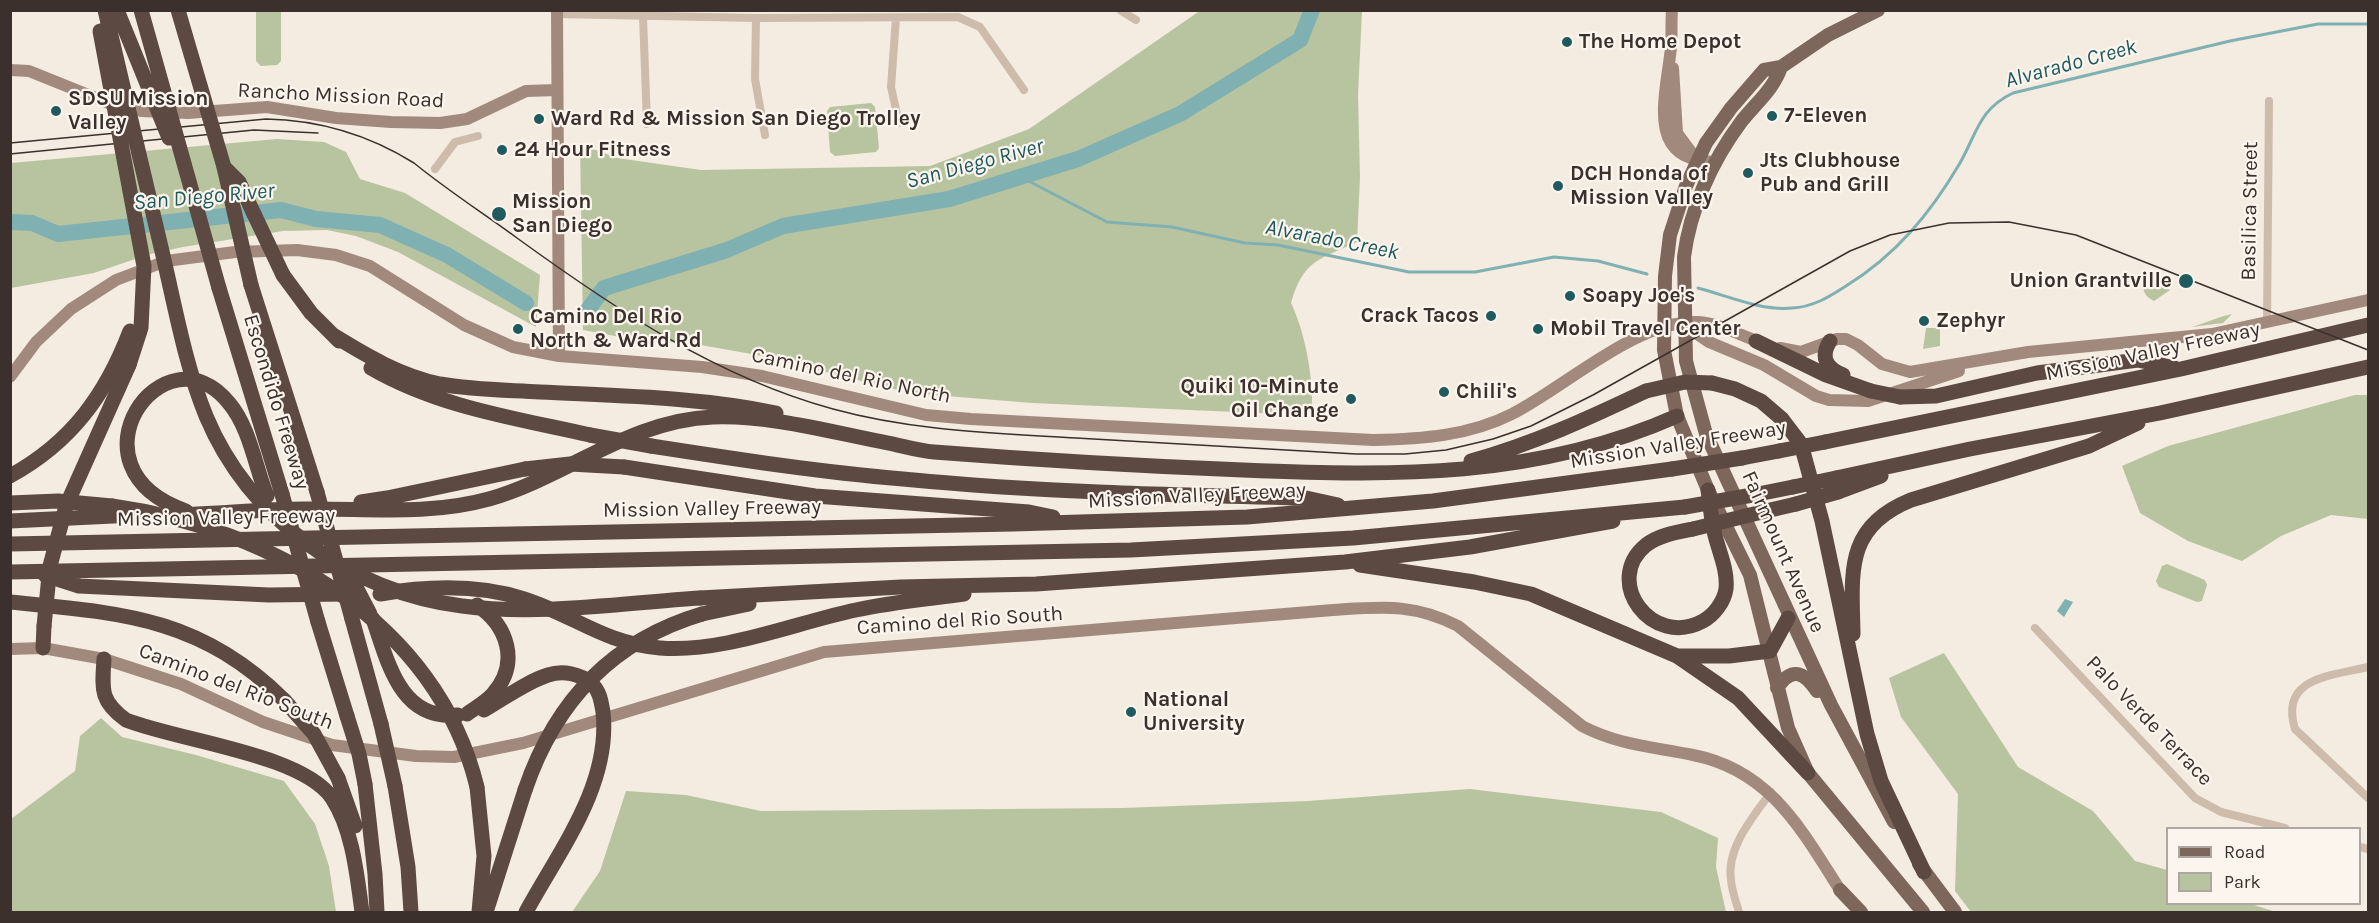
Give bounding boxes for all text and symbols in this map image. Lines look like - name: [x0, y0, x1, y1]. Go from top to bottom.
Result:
- place label: The Home Depot: [1579, 29, 1741, 55]
- water label: Alvarado Creek: [2002, 34, 2140, 94]
- marker: The Home Depot: [1560, 35, 1574, 49]
- street label: Rancho Mission Road: [237, 78, 445, 114]
- place label: SDSU Mission Valley: [68, 86, 208, 136]
- place label: 7-Eleven: [1784, 103, 1867, 129]
- marker: SDSU Mission Valley: [49, 104, 63, 118]
- place label: Ward Rd & Mission San Diego Trolley: [551, 106, 921, 132]
- marker: 7-Eleven: [1765, 109, 1779, 123]
- marker: Ward Rd & Mission San Diego Trolley: [532, 112, 546, 126]
- water label: San Diego River: [903, 133, 1047, 195]
- place label: 24 Hour Fitness: [514, 137, 671, 163]
- street label: Basilica Street: [2236, 141, 2264, 281]
- marker: 24 Hour Fitness: [495, 143, 509, 157]
- place label: Jts Clubhouse Pub and Grill: [1760, 148, 1900, 198]
- place label: DCH Honda of Mission Valley: [1570, 161, 1713, 211]
- marker: Jts Clubhouse Pub and Grill: [1741, 166, 1755, 180]
- water label: San Diego River: [132, 178, 276, 216]
- marker: DCH Honda of Mission Valley: [1551, 179, 1565, 193]
- place label: Mission San Diego: [512, 189, 613, 239]
- marker: Mission San Diego: [490, 205, 508, 223]
- water label: Alvarado Creek: [1263, 214, 1401, 266]
- place label: Union Grantville: [2009, 268, 2172, 294]
- marker: Union Grantville: [2177, 272, 2195, 290]
- place label: Soapy Joe's: [1582, 283, 1695, 309]
- marker: Soapy Joe's: [1563, 289, 1577, 303]
- place label: Crack Tacos: [1361, 303, 1479, 329]
- place label: Camino Del Rio North & Ward Rd: [530, 304, 702, 354]
- place label: Zephyr: [1936, 308, 2005, 334]
- marker: Crack Tacos: [1484, 309, 1498, 323]
- street label: Escondido Freeway: [237, 311, 315, 493]
- marker: Zephyr: [1917, 314, 1931, 328]
- place label: Mobil Travel Center: [1550, 316, 1741, 342]
- street label: Mission Valley Freeway: [2044, 317, 2262, 387]
- marker: Camino Del Rio North & Ward Rd: [511, 322, 525, 336]
- marker: Mobil Travel Center: [1531, 322, 1545, 336]
- street label: Camino del Rio North: [749, 343, 953, 409]
- place label: Quiki 10-Minute Oil Change: [1180, 374, 1339, 424]
- place label: Chili's: [1456, 379, 1517, 405]
- marker: Chili's: [1437, 385, 1451, 399]
- marker: Quiki 10-Minute Oil Change: [1344, 392, 1358, 406]
- street label: Mission Valley Freeway: [1568, 415, 1788, 475]
- street label: Fairmount Avenue: [1736, 467, 1830, 637]
- street label: Mission Valley Freeway: [1087, 478, 1307, 514]
- street label: Mission Valley Freeway: [603, 494, 821, 524]
- street label: Mission Valley Freeway: [117, 503, 335, 533]
- street label: Camino del Rio South: [856, 601, 1064, 641]
- street label: Camino del Rio South: [135, 638, 337, 736]
- street label: Palo Verde Terrace: [2080, 651, 2218, 791]
- place label: National University: [1143, 687, 1245, 737]
- marker: National University: [1124, 705, 1138, 719]
- legend: [2166, 827, 2361, 905]
- text: Road: [2224, 841, 2265, 863]
- text: Park: [2224, 871, 2261, 893]

